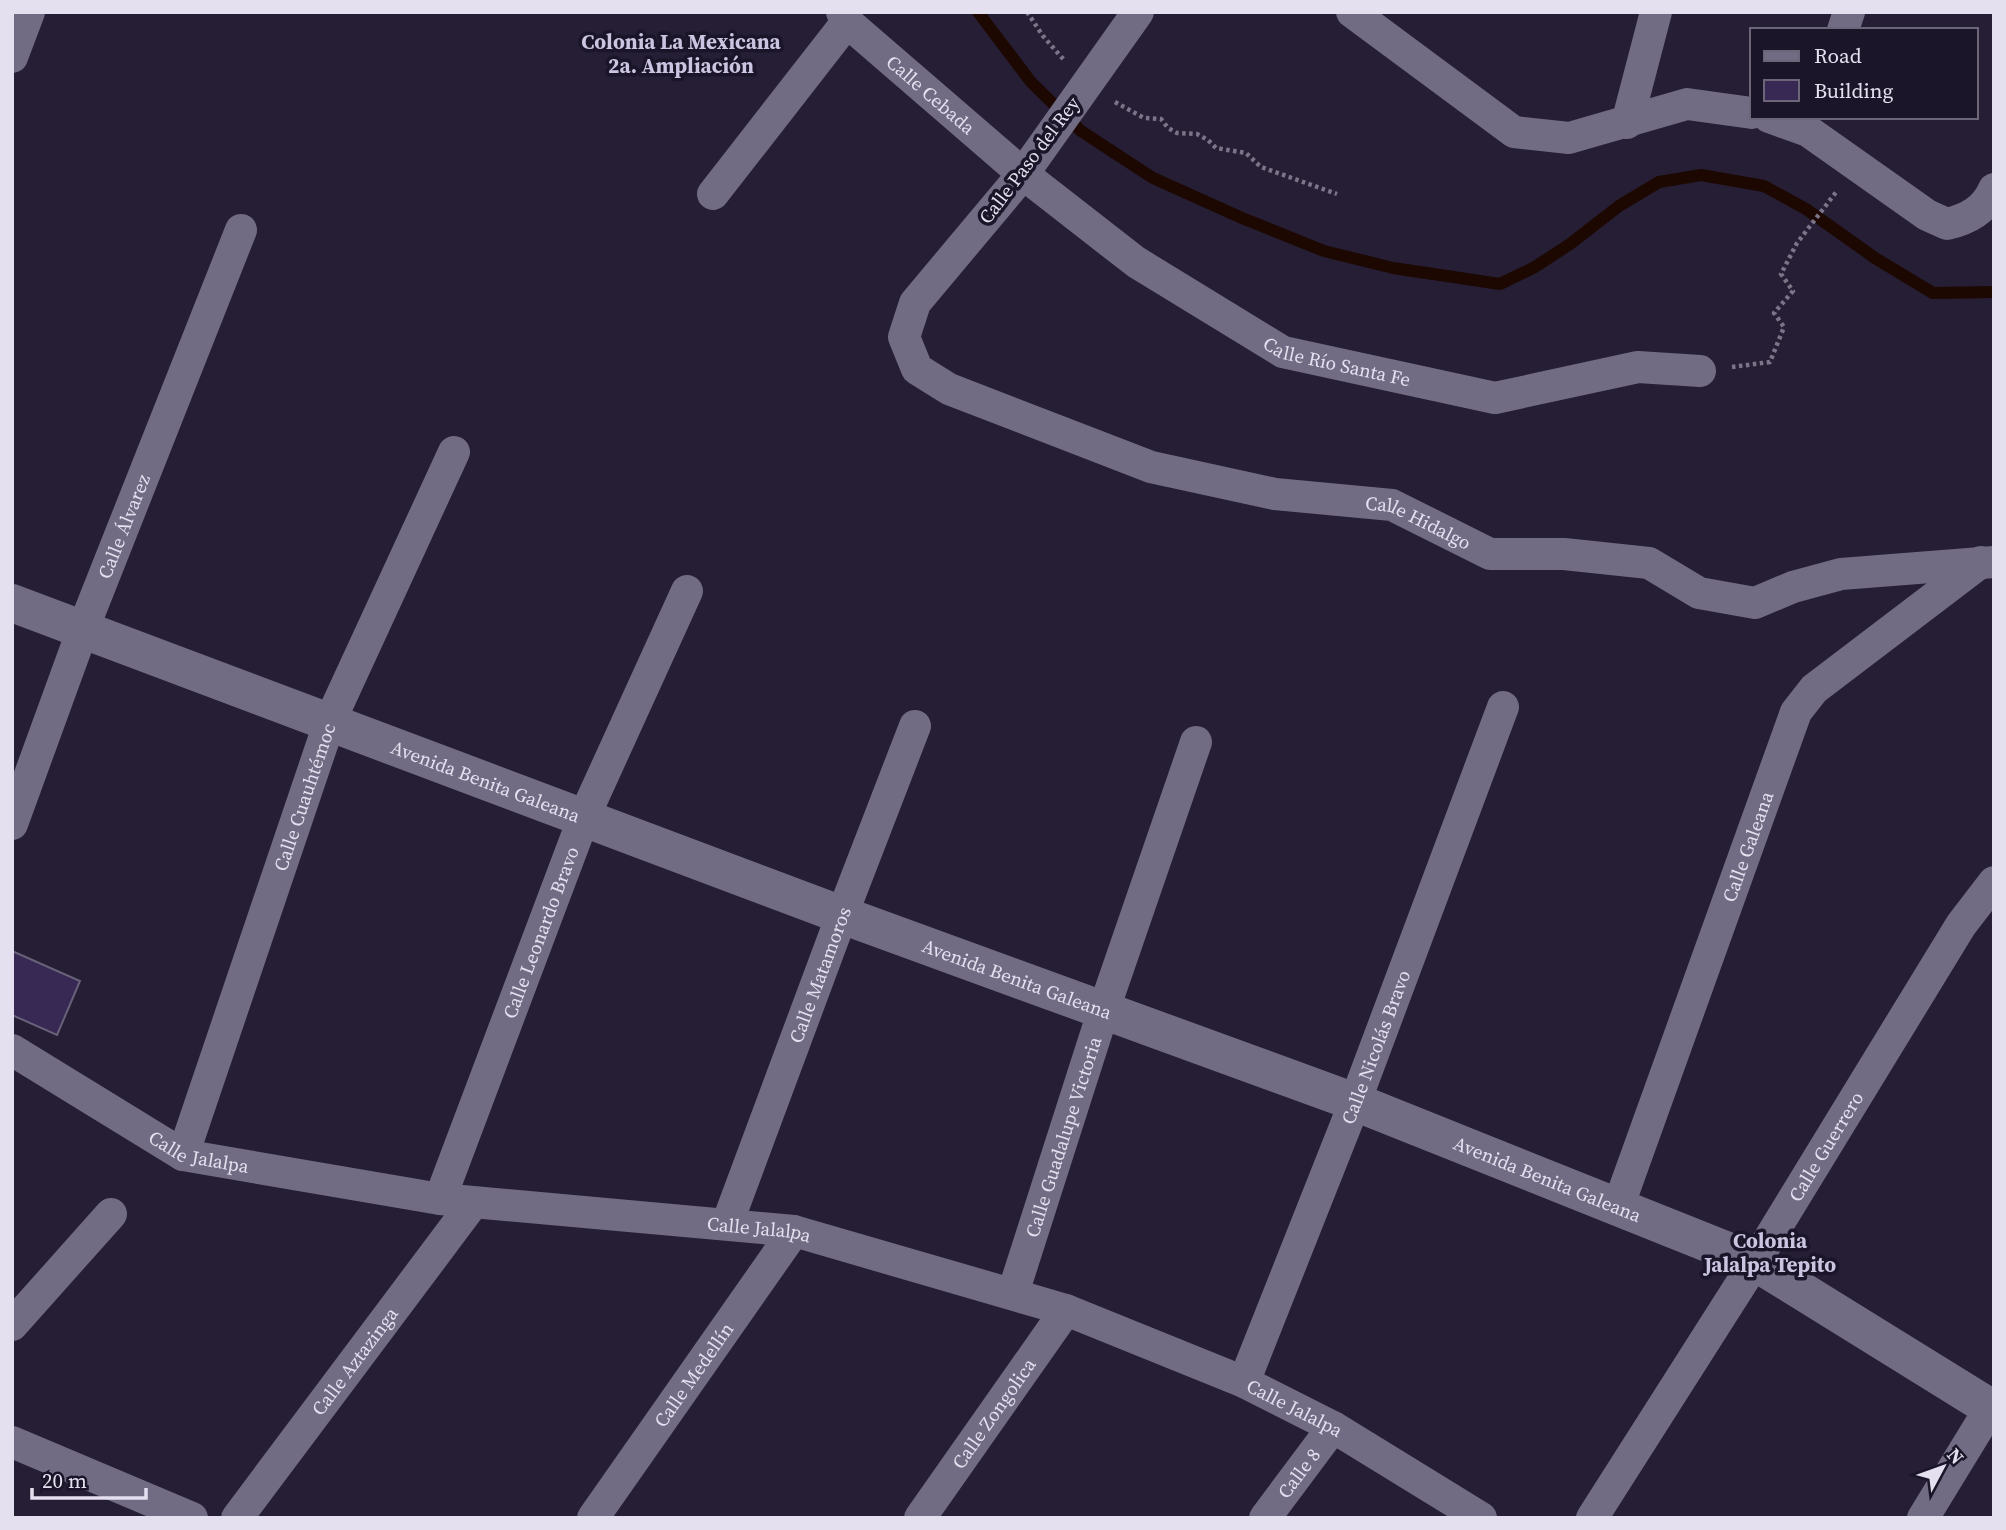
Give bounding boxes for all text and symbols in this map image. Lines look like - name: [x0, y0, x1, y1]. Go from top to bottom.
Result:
- district label: Colonia La Mexicana 2a. Ampliación: [581, 27, 782, 80]
- legend: [1750, 28, 1978, 119]
- text: Road: [1814, 41, 1862, 70]
- street label: Calle Cebada: [881, 49, 981, 140]
- text: Building: [1814, 76, 1893, 105]
- street label: Calle Paso del Rey: [973, 91, 1086, 229]
- street label: Calle Río Santa Fe: [1258, 330, 1413, 392]
- street label: Calle Álvarez: [91, 470, 156, 582]
- street label: Calle Hidalgo: [1364, 490, 1476, 556]
- street label: Calle Cuauhtémoc: [267, 719, 341, 874]
- street label: Avenida Benita Galeana: [387, 734, 584, 829]
- street label: Calle Galeana: [1716, 787, 1780, 905]
- street label: Calle Leonardo Bravo: [496, 843, 585, 1022]
- street label: Calle Matamoros: [783, 903, 857, 1046]
- street label: Avenida Benita Galeana: [919, 932, 1116, 1025]
- street label: Calle Nicolás Bravo: [1335, 966, 1416, 1128]
- street label: Calle Guadalupe Victoria: [1019, 1033, 1107, 1240]
- street label: Calle Guerrero: [1782, 1086, 1869, 1206]
- street label: Calle Jalalpa: [144, 1124, 251, 1179]
- street label: Avenida Benita Galeana: [1450, 1130, 1645, 1228]
- street label: Calle Jalalpa: [706, 1210, 815, 1248]
- district label: Colonia Jalalpa Tepito: [1702, 1226, 1836, 1279]
- street label: Calle Aztazinga: [305, 1301, 404, 1421]
- street label: Calle Medellín: [648, 1317, 739, 1432]
- street label: Calle Zongolica: [946, 1352, 1042, 1474]
- street label: Calle Jalalpa: [1242, 1372, 1348, 1443]
- north arrow: [1908, 1432, 1978, 1502]
- text: N: [1941, 1442, 1970, 1470]
- street label: Calle 8: [1271, 1443, 1326, 1504]
- scale bar: [32, 1456, 145, 1500]
- text: 20 m: [42, 1466, 87, 1495]

